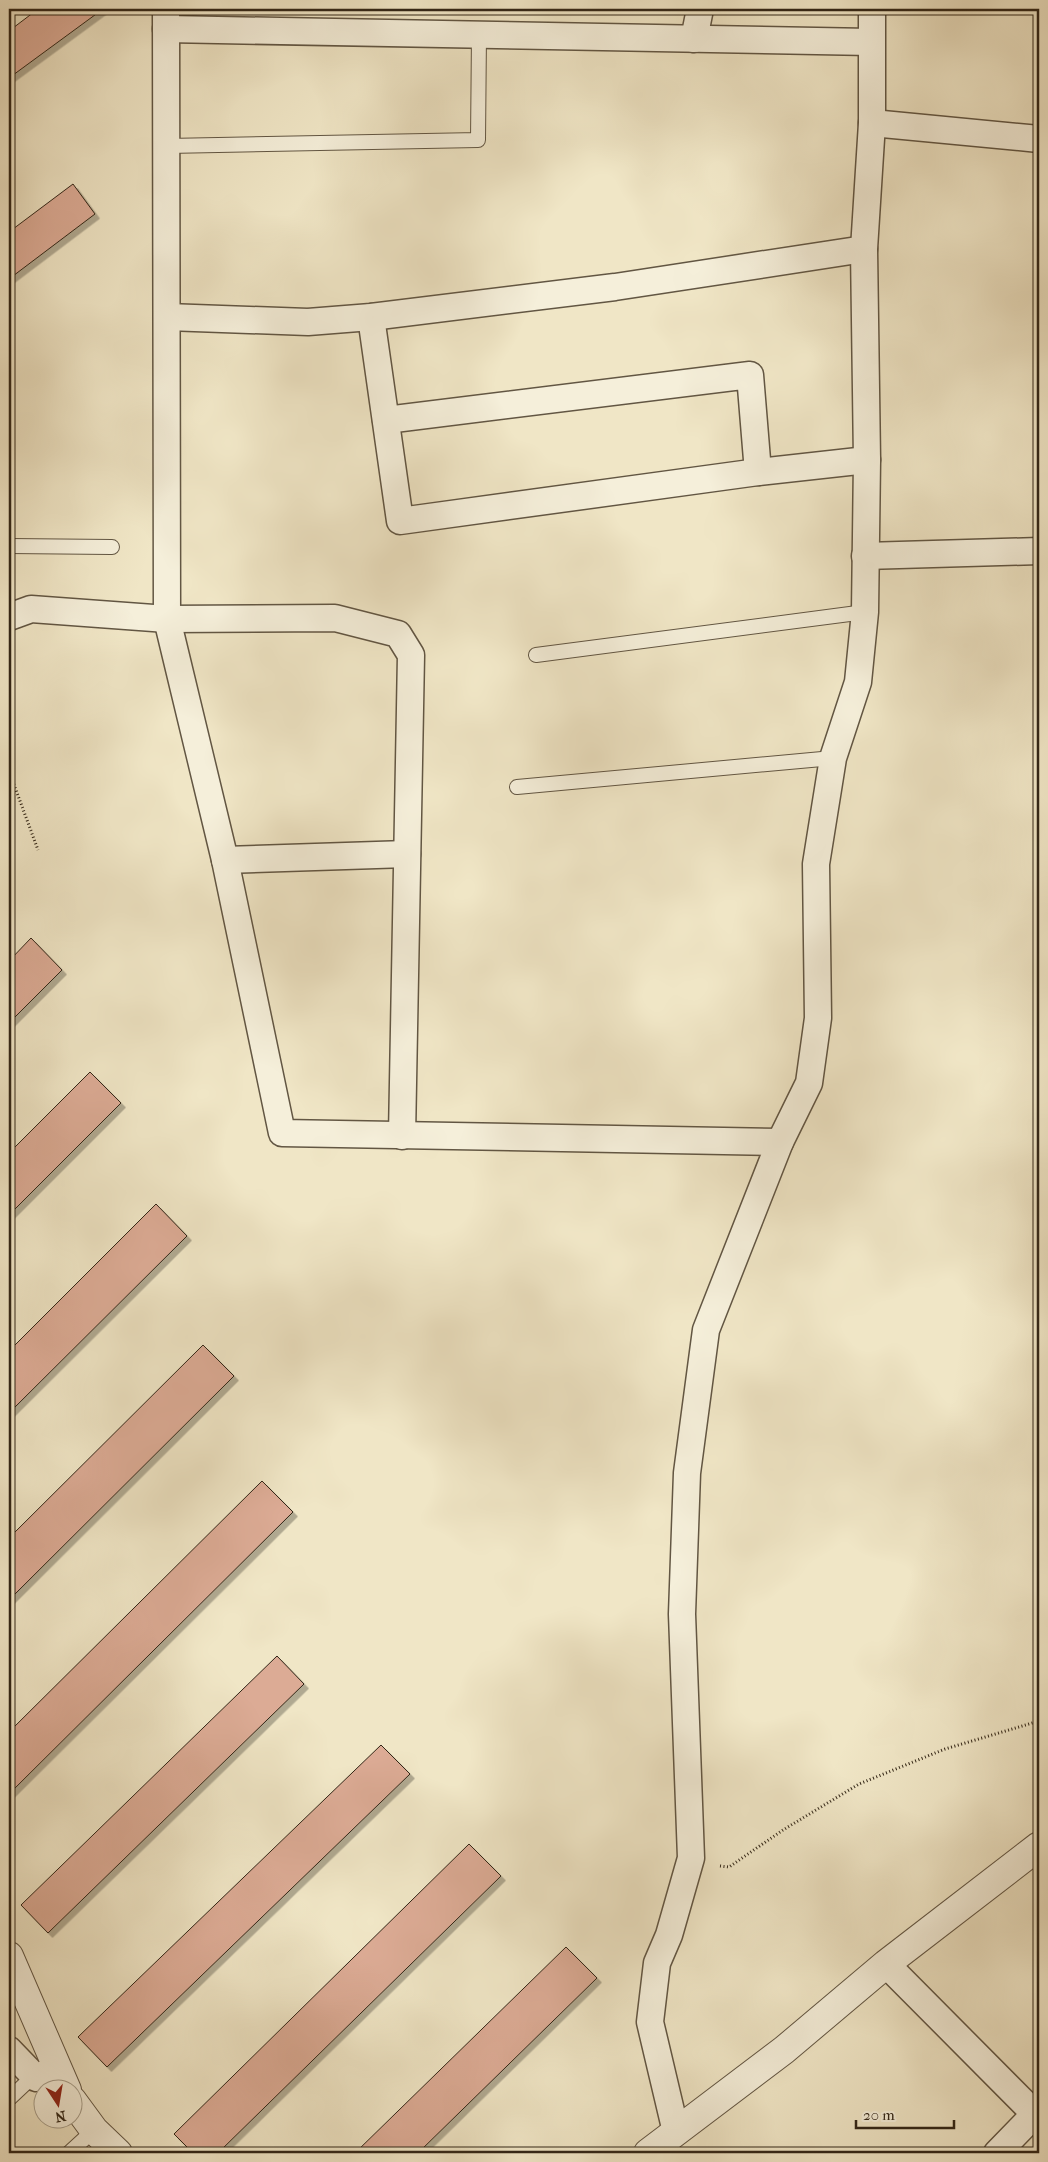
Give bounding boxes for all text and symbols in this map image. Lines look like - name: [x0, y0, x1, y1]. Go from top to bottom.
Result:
- north arrow: [32, 2080, 82, 2130]
- scale bar: [856, 2097, 953, 2129]
- text: 20 m: [863, 2106, 895, 2124]
- text: N: [53, 2107, 68, 2126]

